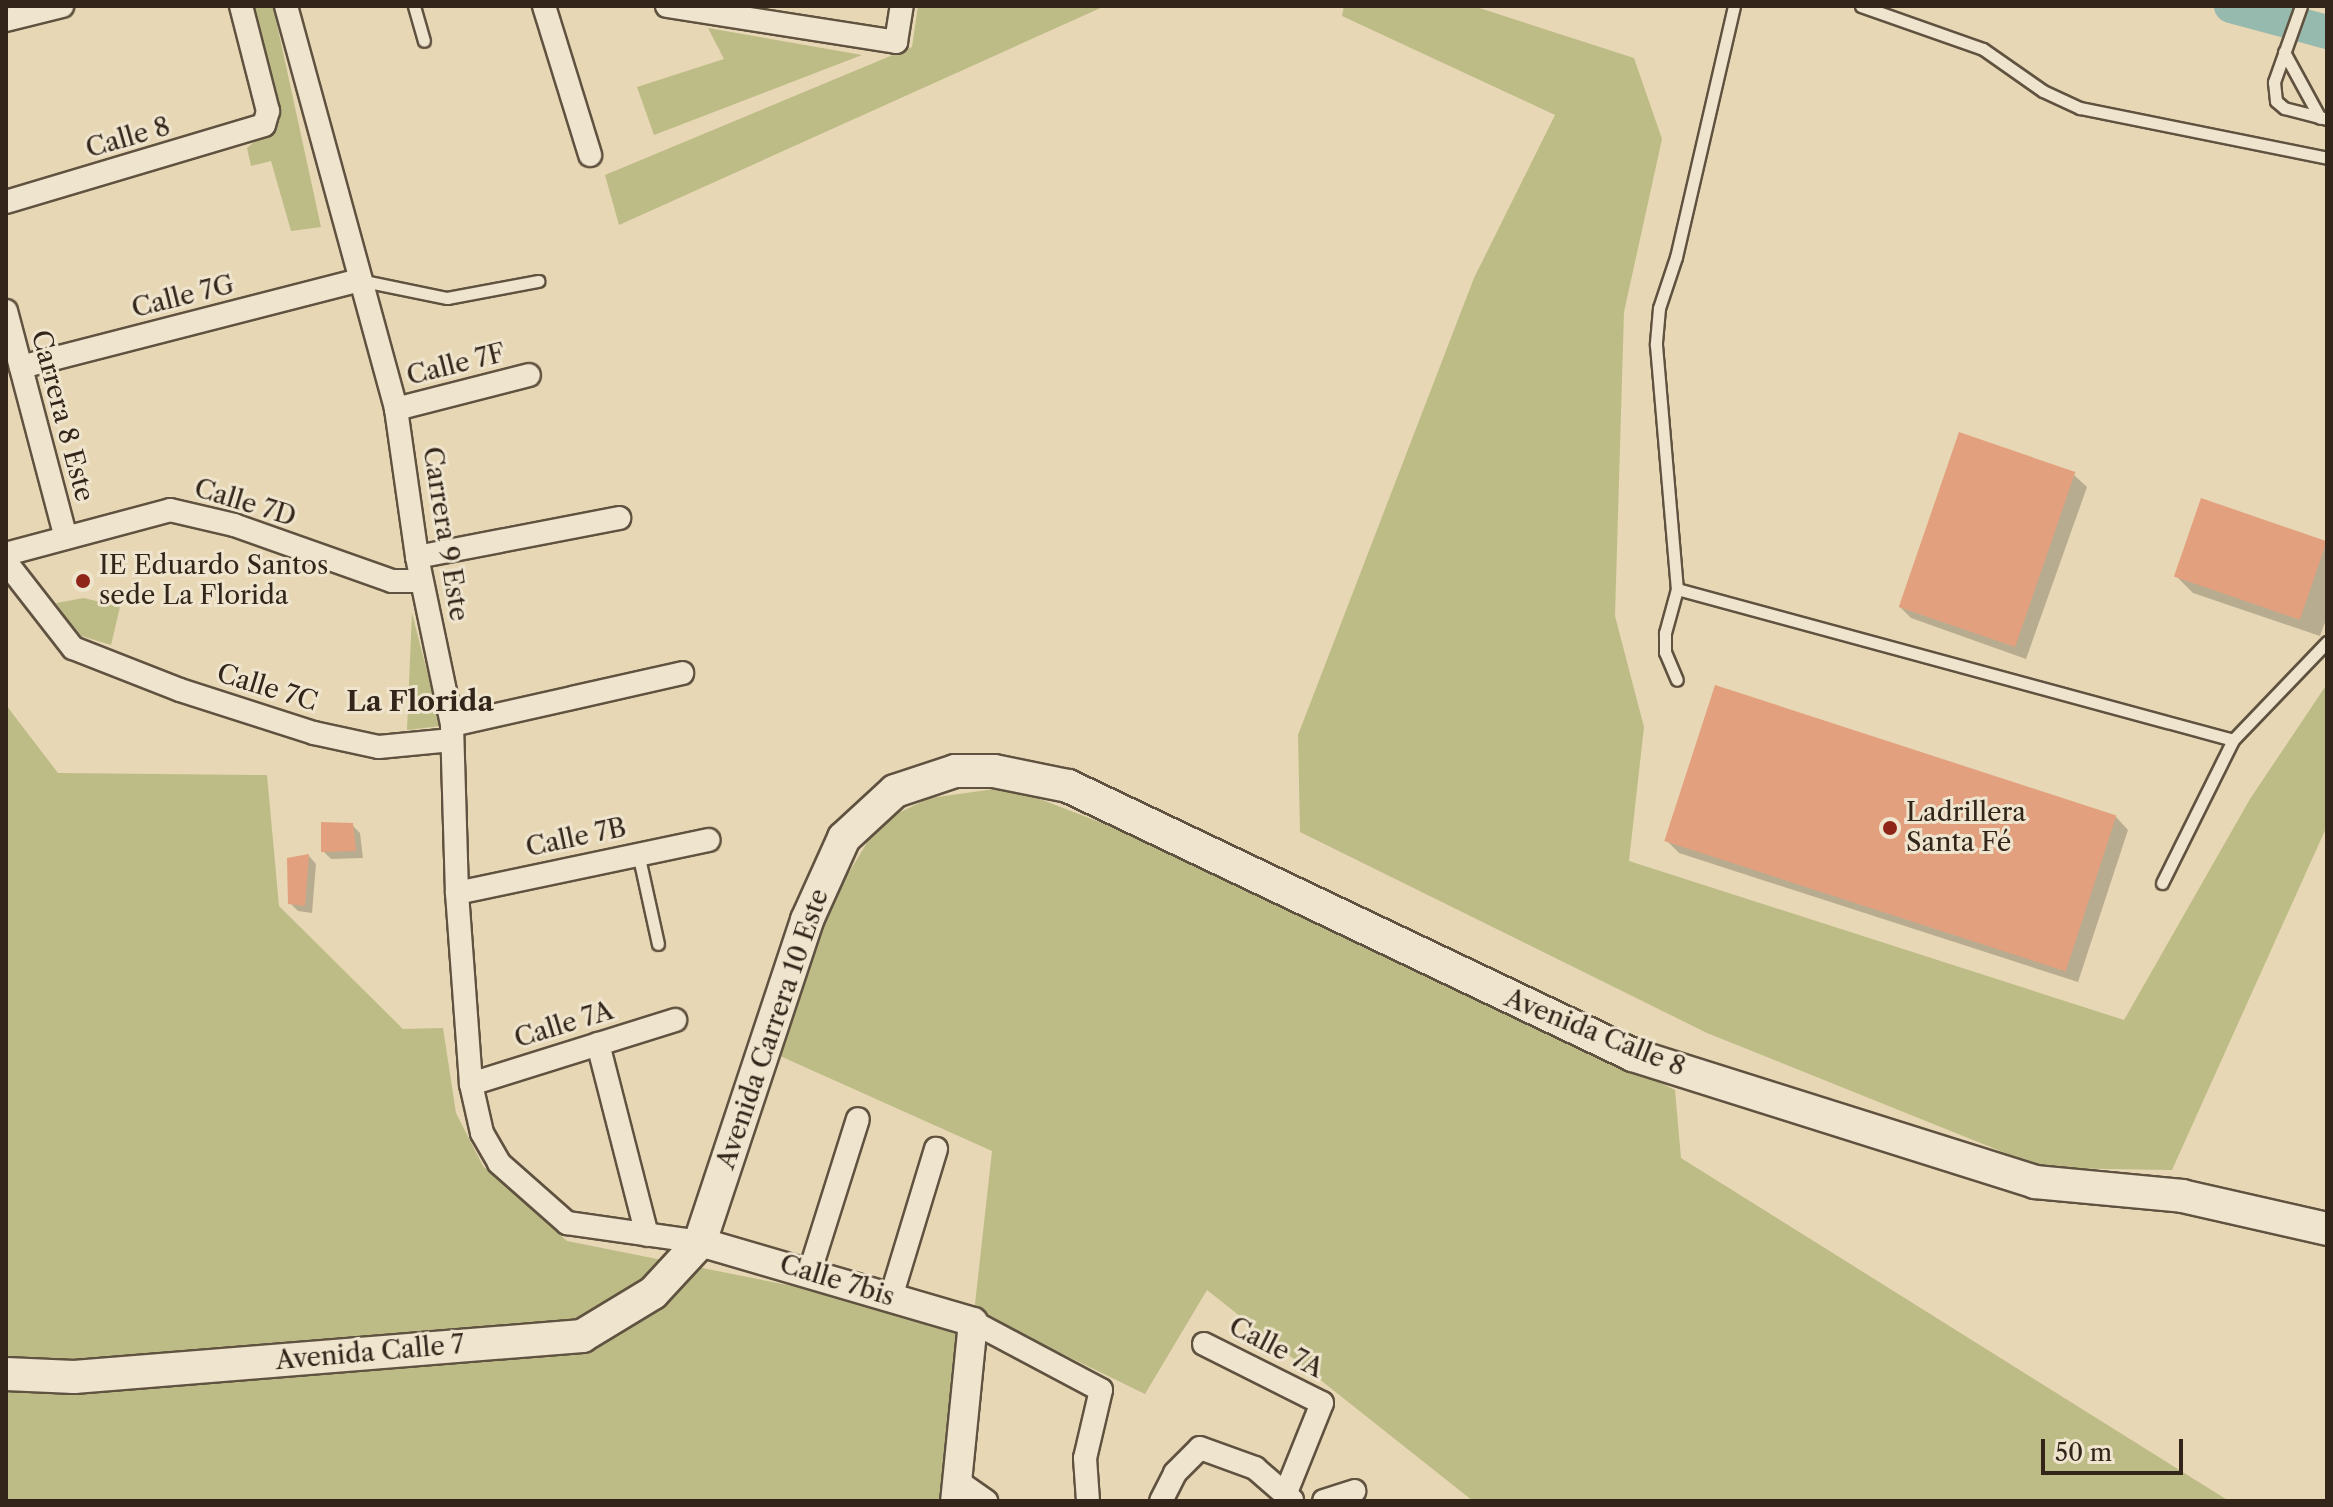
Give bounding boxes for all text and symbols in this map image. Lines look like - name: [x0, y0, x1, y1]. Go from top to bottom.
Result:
- street label: Calle 8: [82, 111, 174, 165]
- street label: Calle 7G: [129, 269, 237, 325]
- street label: Carrera 8 Este: [24, 327, 100, 505]
- street label: Calle 7F: [404, 338, 508, 392]
- street label: Carrera 9 Este: [416, 444, 474, 624]
- street label: Calle 7D: [190, 473, 300, 533]
- place label: IE Eduardo Santos sede La Florida: [99, 550, 328, 612]
- marker: IE Eduardo Santos sede La Florida: [74, 572, 92, 590]
- street label: Calle 7C: [213, 658, 321, 718]
- district label: La Florida: [346, 684, 494, 718]
- place label: Ladrillera Santa Fé: [1906, 797, 2026, 858]
- street label: Calle 7B: [523, 812, 629, 864]
- marker: Ladrillera Santa Fé: [1881, 819, 1899, 837]
- street label: Avenida Carrera 10 Este: [710, 885, 836, 1173]
- street label: Avenida Calle 8: [1500, 983, 1690, 1083]
- street label: Calle 7A: [511, 995, 617, 1055]
- street label: Calle 7bis: [776, 1249, 898, 1313]
- street label: Calle 7A: [1224, 1311, 1328, 1385]
- street label: Avenida Calle 7: [274, 1329, 466, 1377]
- scale bar: [2045, 1423, 2187, 1473]
- text: 50 m: [2055, 1438, 2112, 1467]

